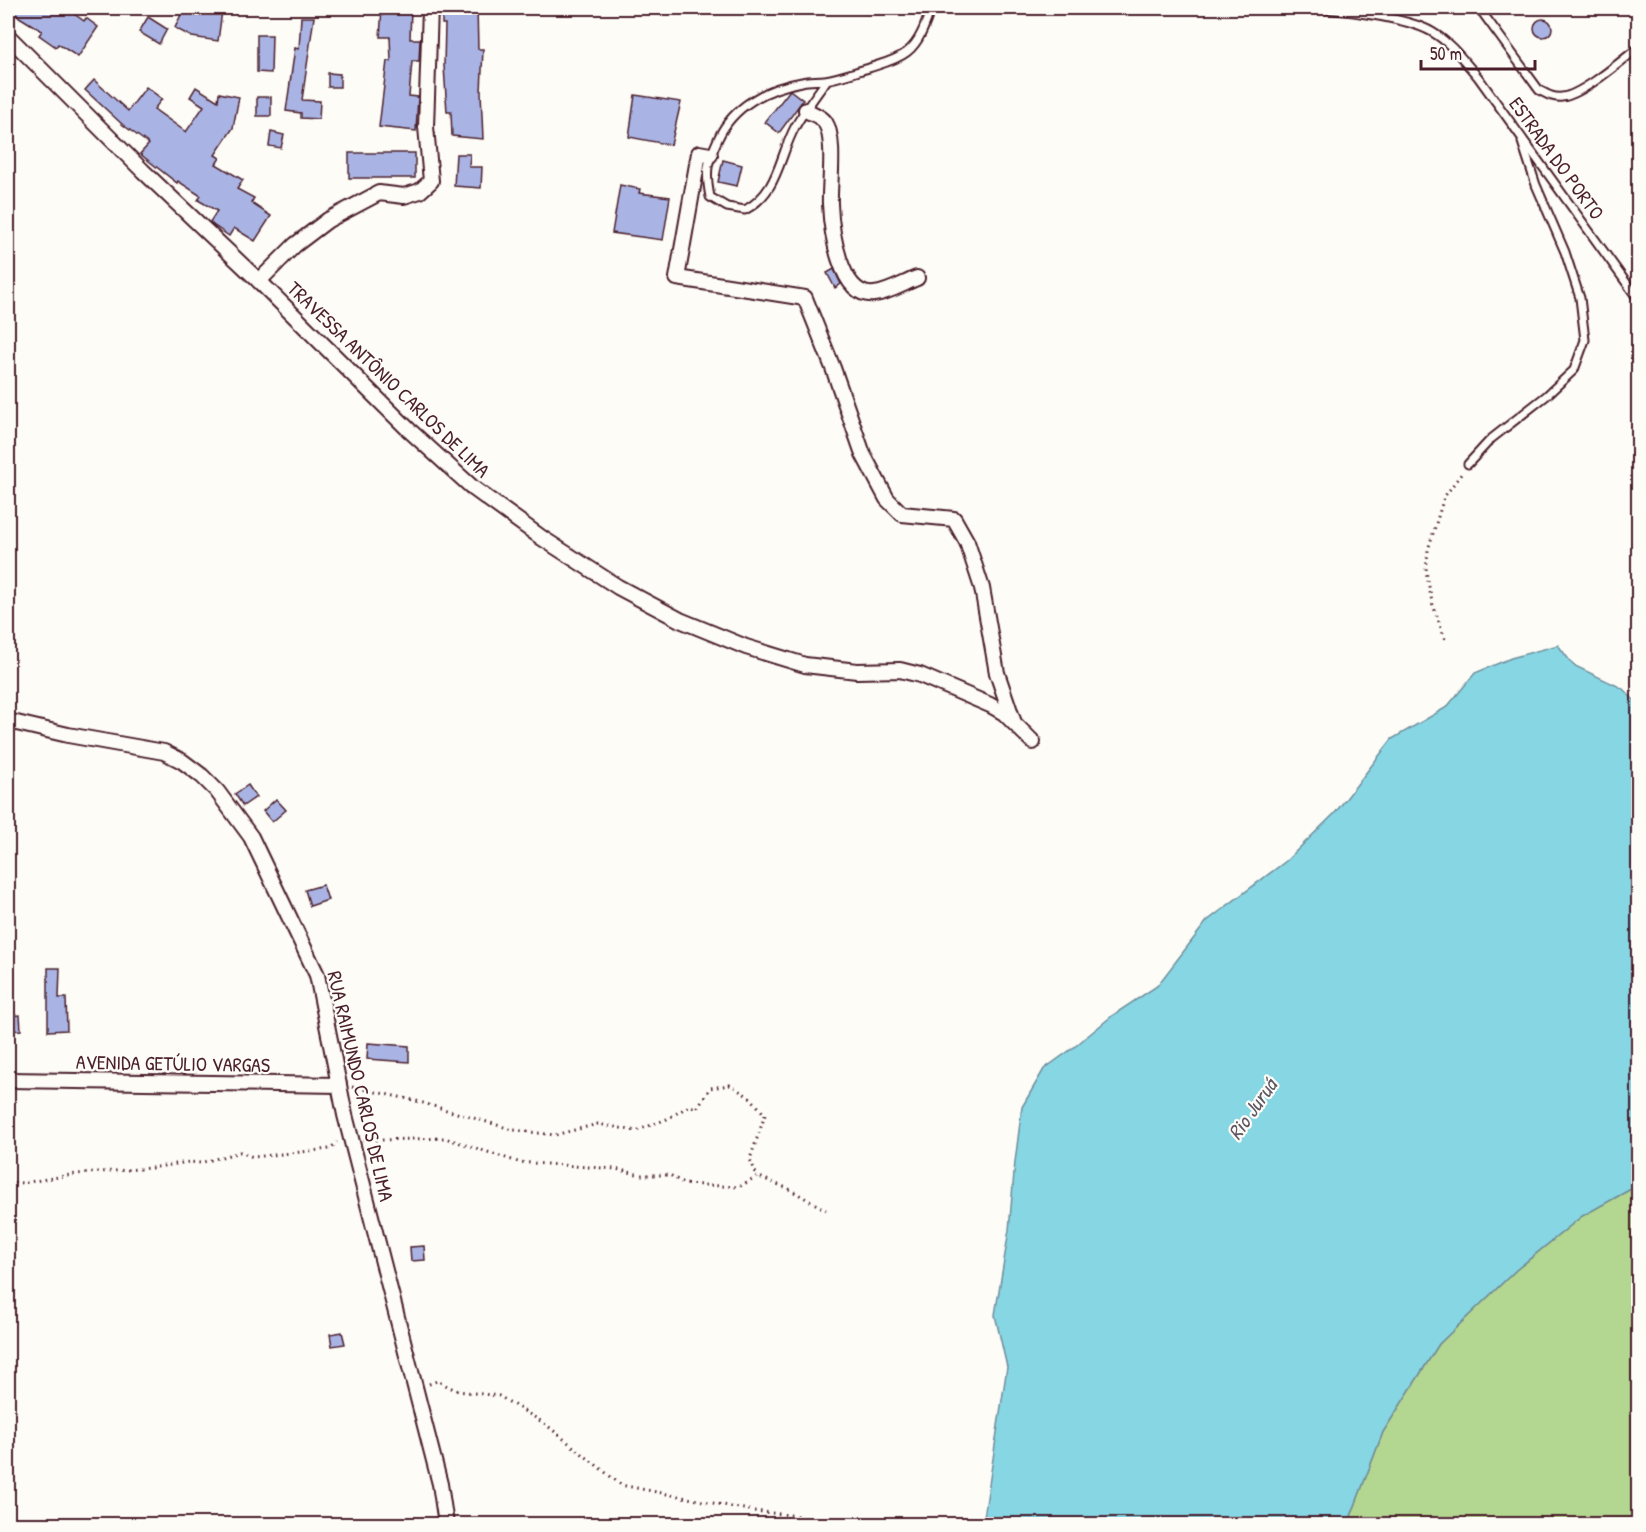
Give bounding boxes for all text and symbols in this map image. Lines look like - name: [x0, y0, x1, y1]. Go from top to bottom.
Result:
- scale bar: [1421, 33, 1535, 71]
- text: 50 m: [1430, 41, 1462, 66]
- street label: ESTRADA DO PORTO: [1503, 91, 1611, 225]
- street label: TRAVESSA ANTÔNIO CARLOS DE LIMA: [282, 275, 496, 483]
- street label: RUA RAIMUNDO CARLOS DE LIMA: [321, 968, 401, 1204]
- street label: AVENIDA GETÚLIO VARGAS: [76, 1048, 270, 1078]
- water label: Rio Juruá: [1220, 1070, 1285, 1145]

